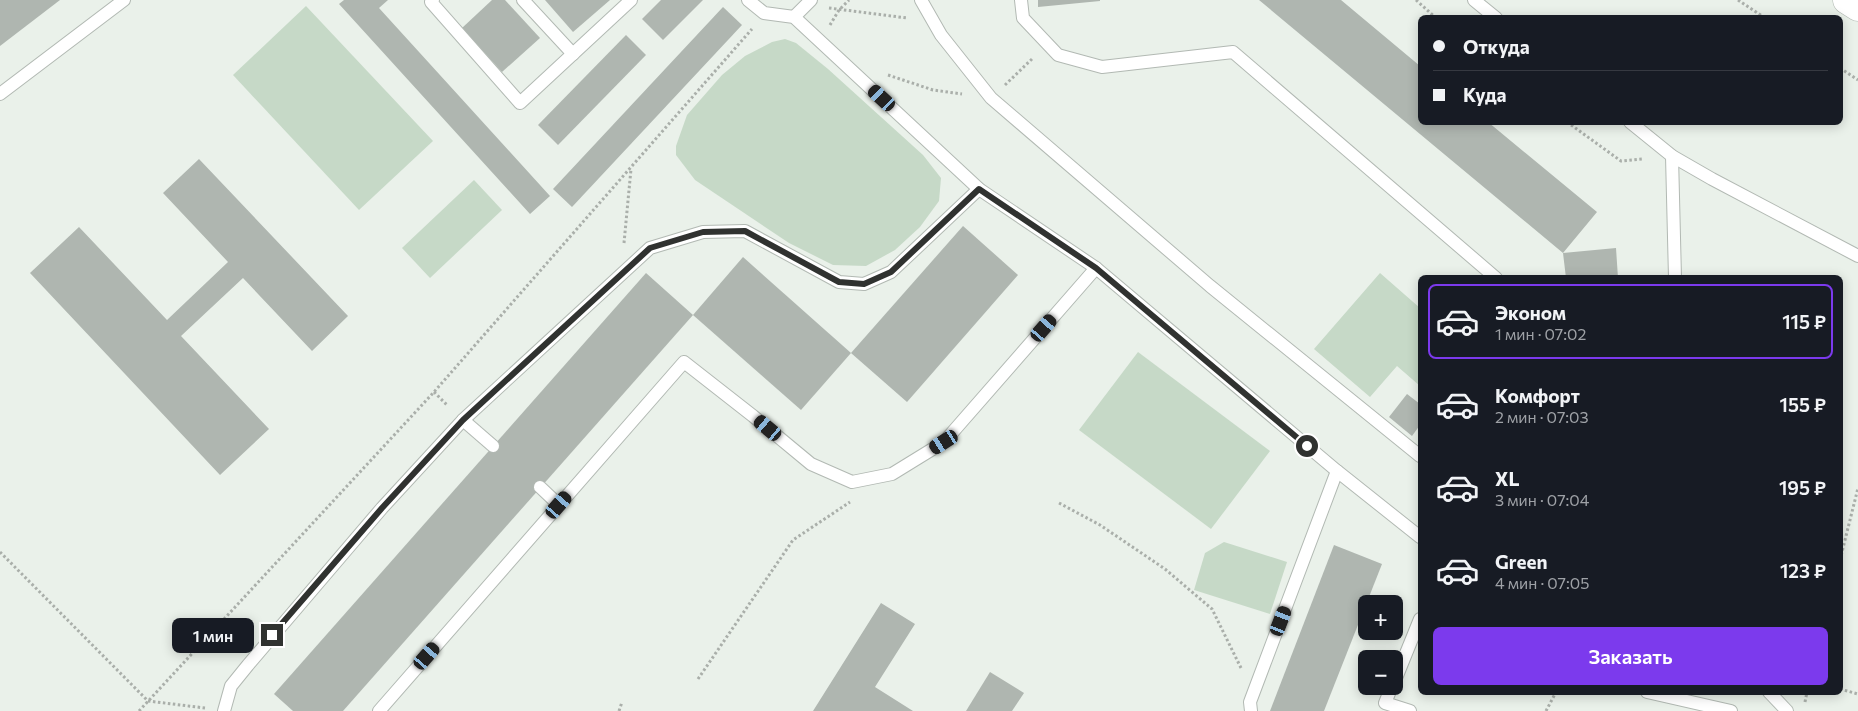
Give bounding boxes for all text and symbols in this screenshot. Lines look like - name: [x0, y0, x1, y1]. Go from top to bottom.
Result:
- text: Откуда: [1463, 35, 1530, 58]
- car: [865, 82, 898, 114]
- text: Куда: [1463, 83, 1507, 106]
- icon: car: [1435, 299, 1480, 344]
- text: Эконом: [1495, 301, 1566, 324]
- text: 115 ₽: [1782, 310, 1826, 333]
- car: [1028, 312, 1059, 344]
- text: 1 мин · 07:02: [1495, 324, 1586, 343]
- icon: car: [1435, 382, 1480, 427]
- text: Комфорт: [1495, 384, 1580, 407]
- text: 155 ₽: [1780, 393, 1826, 416]
- text: 2 мин · 07:03: [1495, 407, 1589, 426]
- car: [751, 413, 784, 443]
- car: [927, 428, 960, 456]
- route start: [1296, 435, 1318, 457]
- icon: car: [1435, 465, 1480, 510]
- text: XL: [1495, 467, 1520, 490]
- text: 195 ₽: [1779, 476, 1826, 499]
- car: [543, 489, 574, 521]
- text: 3 мин · 07:04: [1495, 490, 1589, 509]
- icon: car: [1435, 548, 1480, 593]
- text: Green: [1495, 550, 1547, 573]
- text: 123 ₽: [1780, 559, 1826, 582]
- text: 4 мин · 07:05: [1495, 573, 1589, 592]
- map controls: [1358, 595, 1403, 695]
- button: +: [1358, 595, 1403, 640]
- car: [1268, 604, 1293, 638]
- callout: 1 мин: [172, 618, 254, 652]
- route end: [261, 624, 283, 646]
- text: 1 мин: [193, 626, 233, 645]
- button: Заказать: [1433, 627, 1828, 685]
- car: [411, 640, 442, 672]
- button: −: [1358, 650, 1403, 695]

